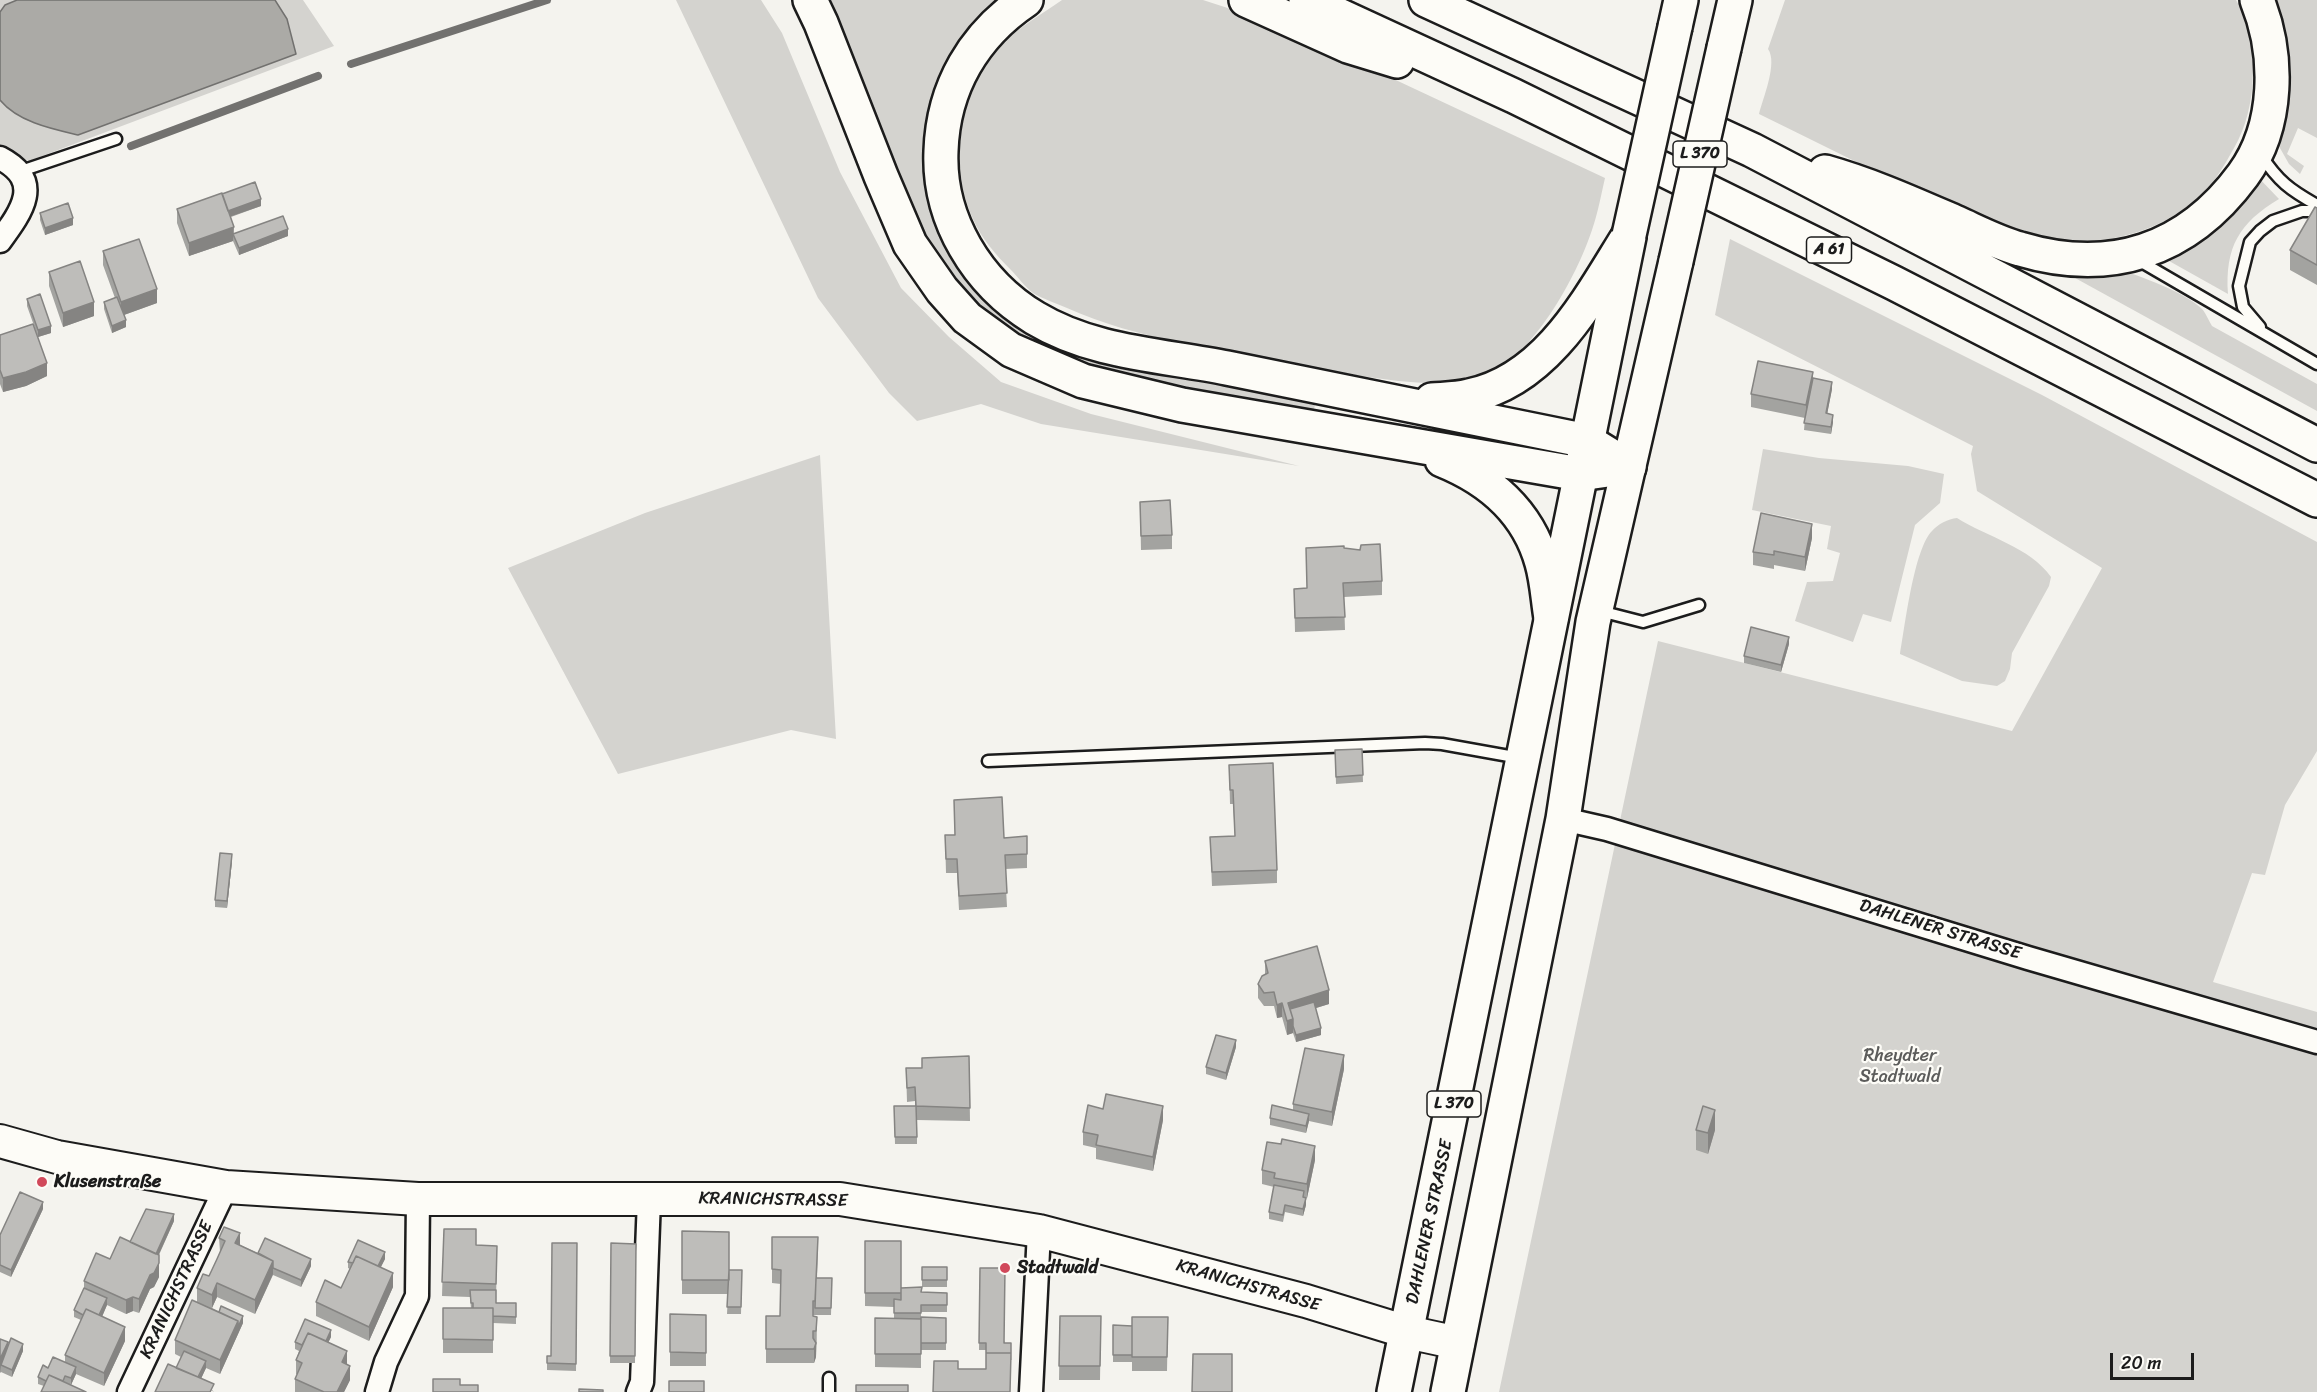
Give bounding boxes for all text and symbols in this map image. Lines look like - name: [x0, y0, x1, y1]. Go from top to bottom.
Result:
- road number: L 370: [1673, 141, 1727, 167]
- road number: A 61: [1806, 237, 1852, 263]
- street label: DAHLENER STRASSE: [1857, 895, 2023, 965]
- park label: Rheydter Stadtwald: [1859, 1045, 1941, 1088]
- road number: L 370: [1427, 1091, 1481, 1117]
- street label: DAHLENER STRASSE: [1402, 1138, 1458, 1306]
- place label: Klusenstraße: [54, 1171, 161, 1193]
- marker: Klusenstraße: [35, 1175, 49, 1189]
- street label: KRANICHSTRASSE: [698, 1188, 848, 1212]
- street label: KRANICHSTRASSE: [136, 1218, 218, 1362]
- street label: KRANICHSTRASSE: [1173, 1255, 1323, 1317]
- place label: Stadtwald: [1017, 1257, 1098, 1279]
- marker: Stadtwald: [998, 1261, 1012, 1275]
- scale bar: [2113, 1341, 2197, 1379]
- text: 20 m: [2121, 1347, 2161, 1379]

